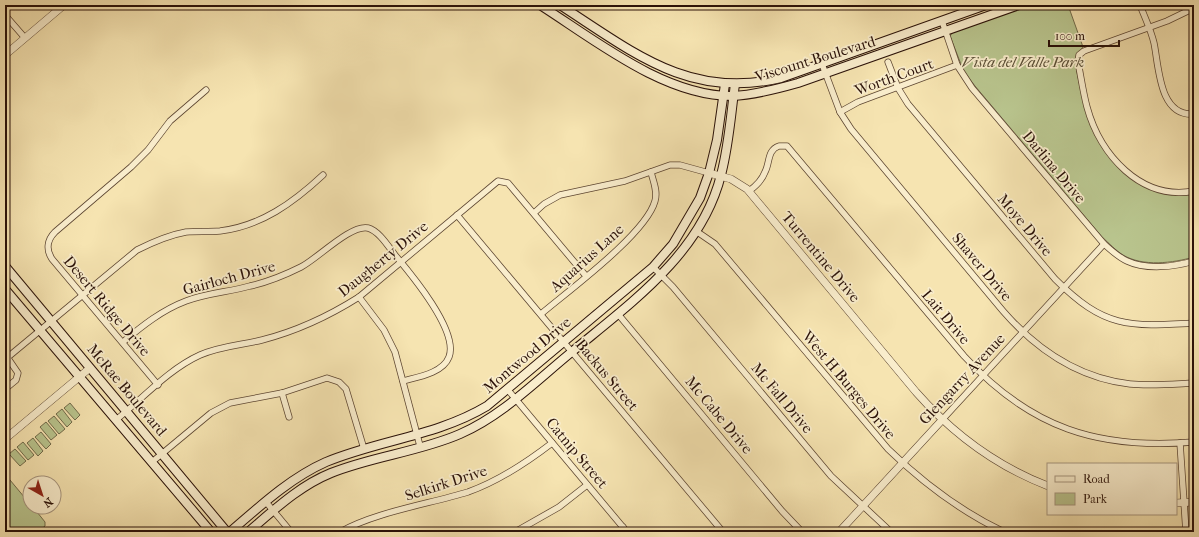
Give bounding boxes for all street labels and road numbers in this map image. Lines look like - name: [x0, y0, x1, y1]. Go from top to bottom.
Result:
- street label: Viscount Boulevard: [752, 32, 878, 86]
- street label: Worth Court: [851, 54, 936, 100]
- street label: Darlina Drive: [1019, 127, 1090, 207]
- street label: Moye Drive: [994, 190, 1057, 260]
- street label: Turrentine Drive: [778, 208, 864, 306]
- street label: Daugherty Drive: [334, 217, 432, 301]
- street label: Aquarius Lane: [546, 220, 628, 296]
- street label: Shaver Drive: [948, 229, 1016, 305]
- street label: Desert Ridge Drive: [60, 252, 155, 360]
- street label: Gairloch Drive: [181, 257, 278, 299]
- street label: Lait Drive: [918, 286, 974, 348]
- street label: Montwood Drive: [479, 313, 575, 397]
- street label: West H Burges Drive: [798, 326, 900, 443]
- street label: Glengarry Avenue: [915, 329, 1009, 428]
- street label: Backus Street: [572, 336, 643, 415]
- street label: McRae Boulevard: [83, 340, 171, 440]
- street label: Mc Fall Drive: [747, 359, 817, 437]
- street label: Mc Cabe Drive: [681, 373, 757, 458]
- street label: Catnip Street: [542, 414, 612, 492]
- street label: Selkirk Drive: [403, 461, 490, 505]

